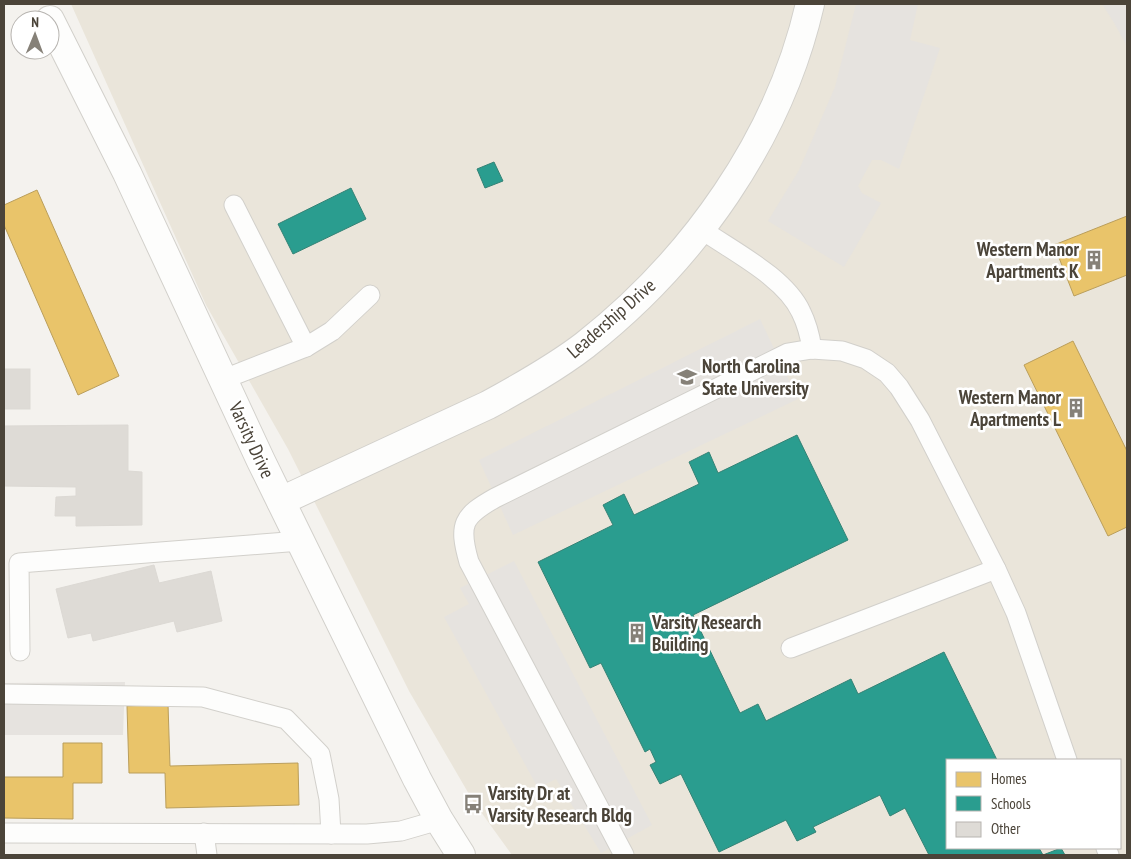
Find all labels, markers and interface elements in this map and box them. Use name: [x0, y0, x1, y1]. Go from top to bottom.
north arrow: [10, 10, 60, 60]
text: N: [31, 13, 39, 31]
place label: Western Manor Apartments K: [976, 237, 1079, 283]
building icon: Western Manor Apartments K: [1083, 249, 1105, 271]
street label: Leadership Drive: [562, 273, 660, 363]
place label: North Carolina State University: [702, 354, 809, 400]
school or university icon: North Carolina State University: [676, 366, 698, 388]
place label: Western Manor Apartments L: [958, 385, 1061, 431]
street label: Varsity Drive: [223, 397, 280, 482]
building icon: Western Manor Apartments L: [1065, 397, 1087, 419]
place label: Varsity Research Building: [651, 610, 761, 656]
building icon: Varsity Research Building: [626, 622, 648, 644]
legend: [946, 759, 1121, 849]
text: Homes: [991, 769, 1027, 788]
place label: Varsity Dr at Varsity Research Bldg: [487, 781, 632, 827]
bus stop icon: Varsity Dr at Varsity Research Bldg: [462, 793, 484, 815]
text: Schools: [991, 794, 1031, 813]
text: Other: [991, 819, 1021, 838]

